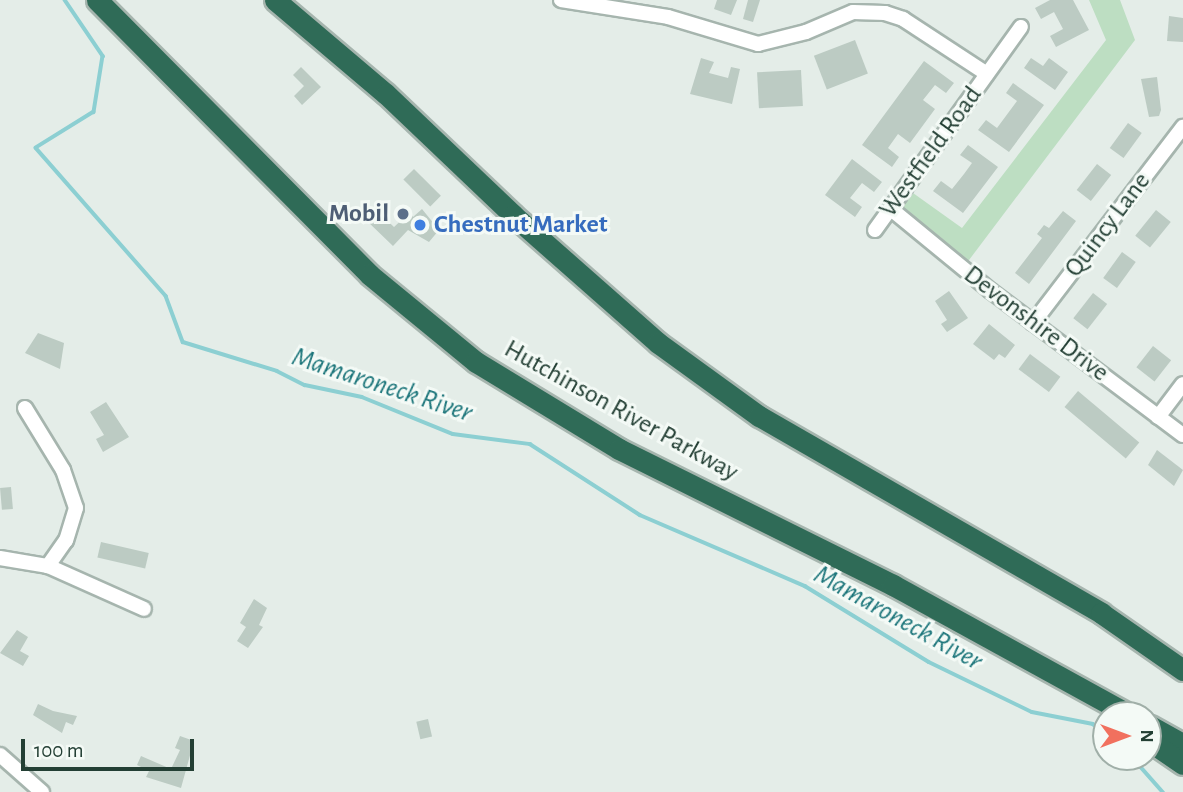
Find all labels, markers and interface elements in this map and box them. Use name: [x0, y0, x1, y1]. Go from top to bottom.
street label: Westfield Road: [873, 80, 989, 224]
street label: Quincy Lane: [1059, 167, 1157, 283]
place label: Mobil: [329, 198, 389, 230]
marker: Mobil: [395, 206, 411, 222]
place label: Chestnut Market: [434, 209, 608, 241]
marker: Chestnut Market: [412, 217, 428, 233]
street label: Devonshire Drive: [957, 259, 1115, 389]
street label: Hutchinson River Parkway: [499, 334, 743, 488]
water label: Mamaroneck River: [288, 340, 476, 430]
water label: Mamaroneck River: [808, 558, 988, 678]
north arrow: [1092, 701, 1162, 771]
scale bar: [24, 726, 198, 770]
text: N: [1137, 729, 1156, 743]
text: 100 m: [34, 740, 84, 761]

